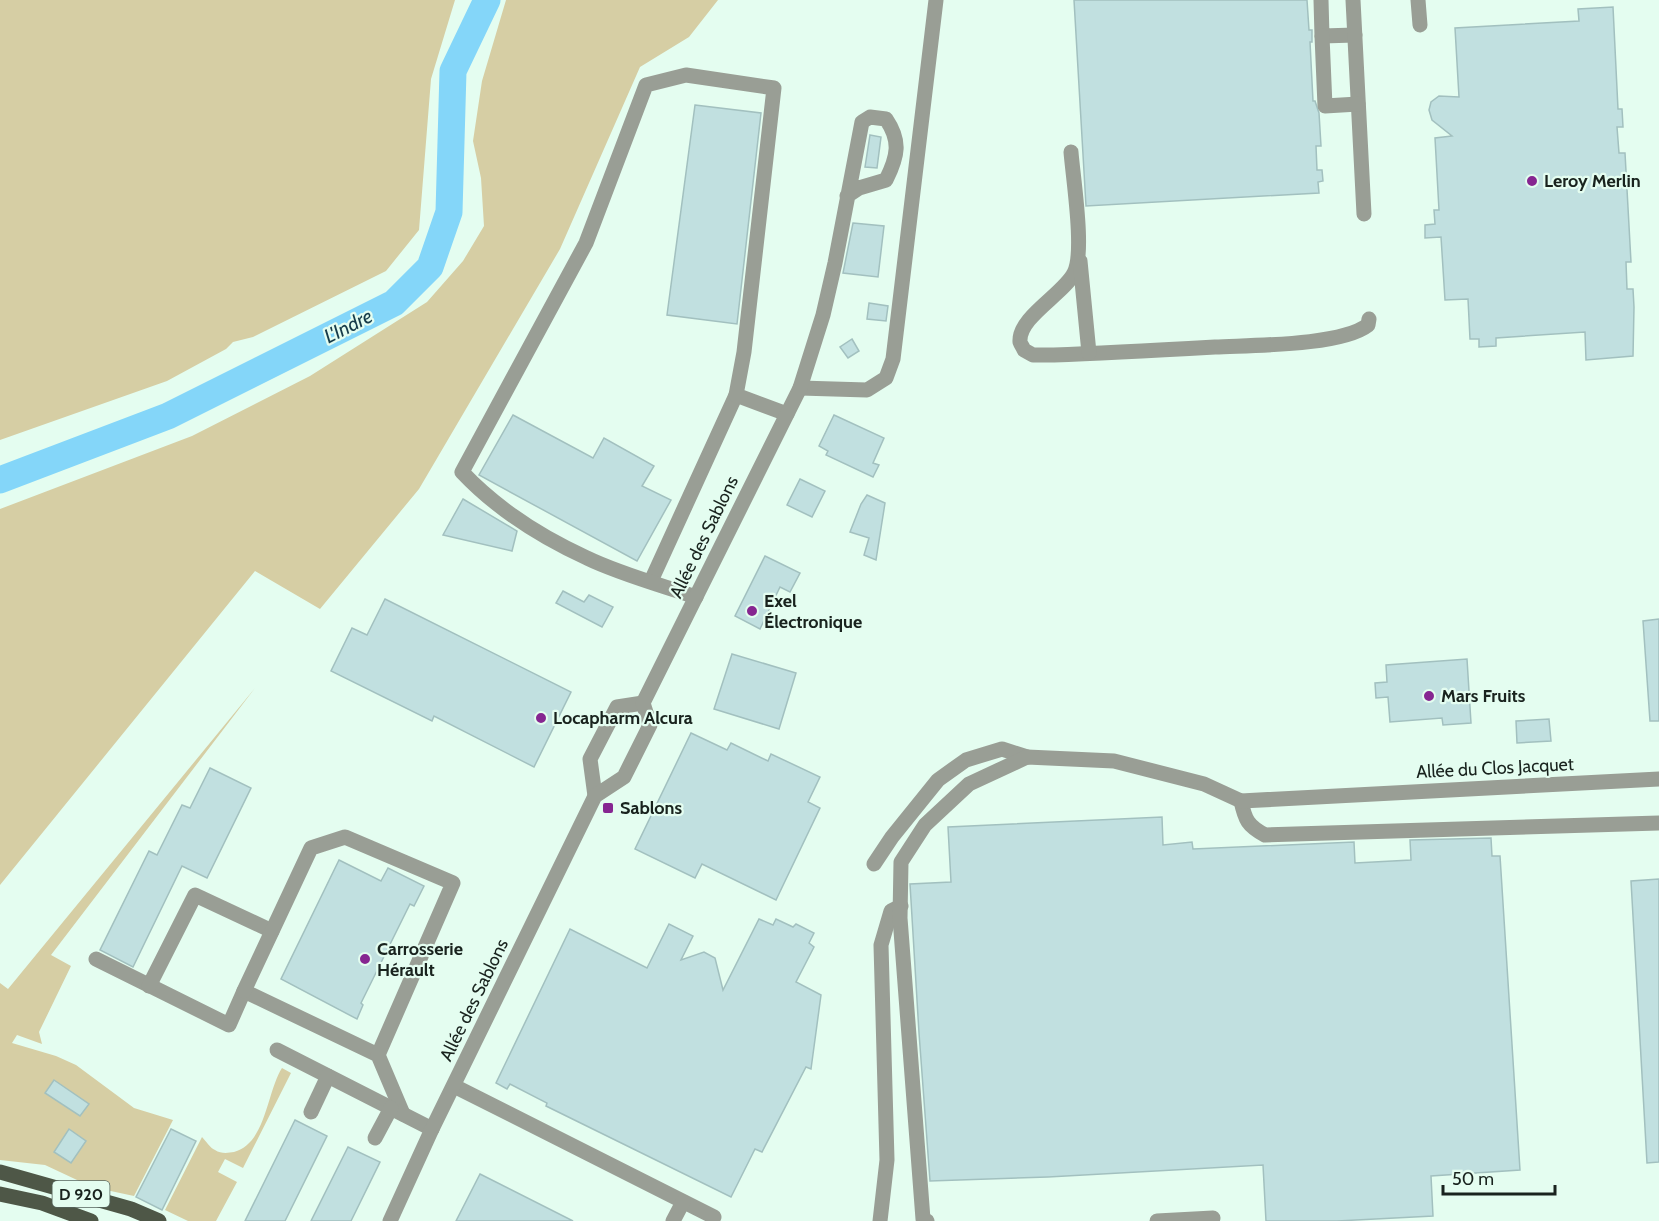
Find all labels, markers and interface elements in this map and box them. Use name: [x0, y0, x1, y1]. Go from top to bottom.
place label: Leroy Merlin: [1544, 170, 1641, 192]
marker: Leroy Merlin: [1525, 174, 1539, 188]
water label: L'Indre: [320, 304, 376, 348]
street label: Allée des Sablons: [665, 472, 743, 602]
place label: Exel Électronique: [764, 590, 862, 633]
marker: Exel Électronique: [745, 604, 759, 618]
place label: Mars Fruits: [1441, 685, 1526, 707]
marker: Mars Fruits: [1422, 689, 1436, 703]
place label: Locapharm Alcura: [553, 707, 693, 729]
marker: Locapharm Alcura: [534, 711, 548, 725]
street label: Allée du Clos Jacquet: [1416, 753, 1574, 783]
place label: Sablons: [620, 797, 683, 819]
marker: Sablons: [601, 801, 615, 815]
street label: Allée des Sablons: [435, 935, 513, 1065]
place label: Carrosserie Hérault: [377, 938, 463, 981]
marker: Carrosserie Hérault: [358, 952, 372, 966]
scale bar: [1443, 1158, 1556, 1196]
text: 50 m: [1452, 1168, 1494, 1190]
road number: D 920: [52, 1181, 110, 1207]

